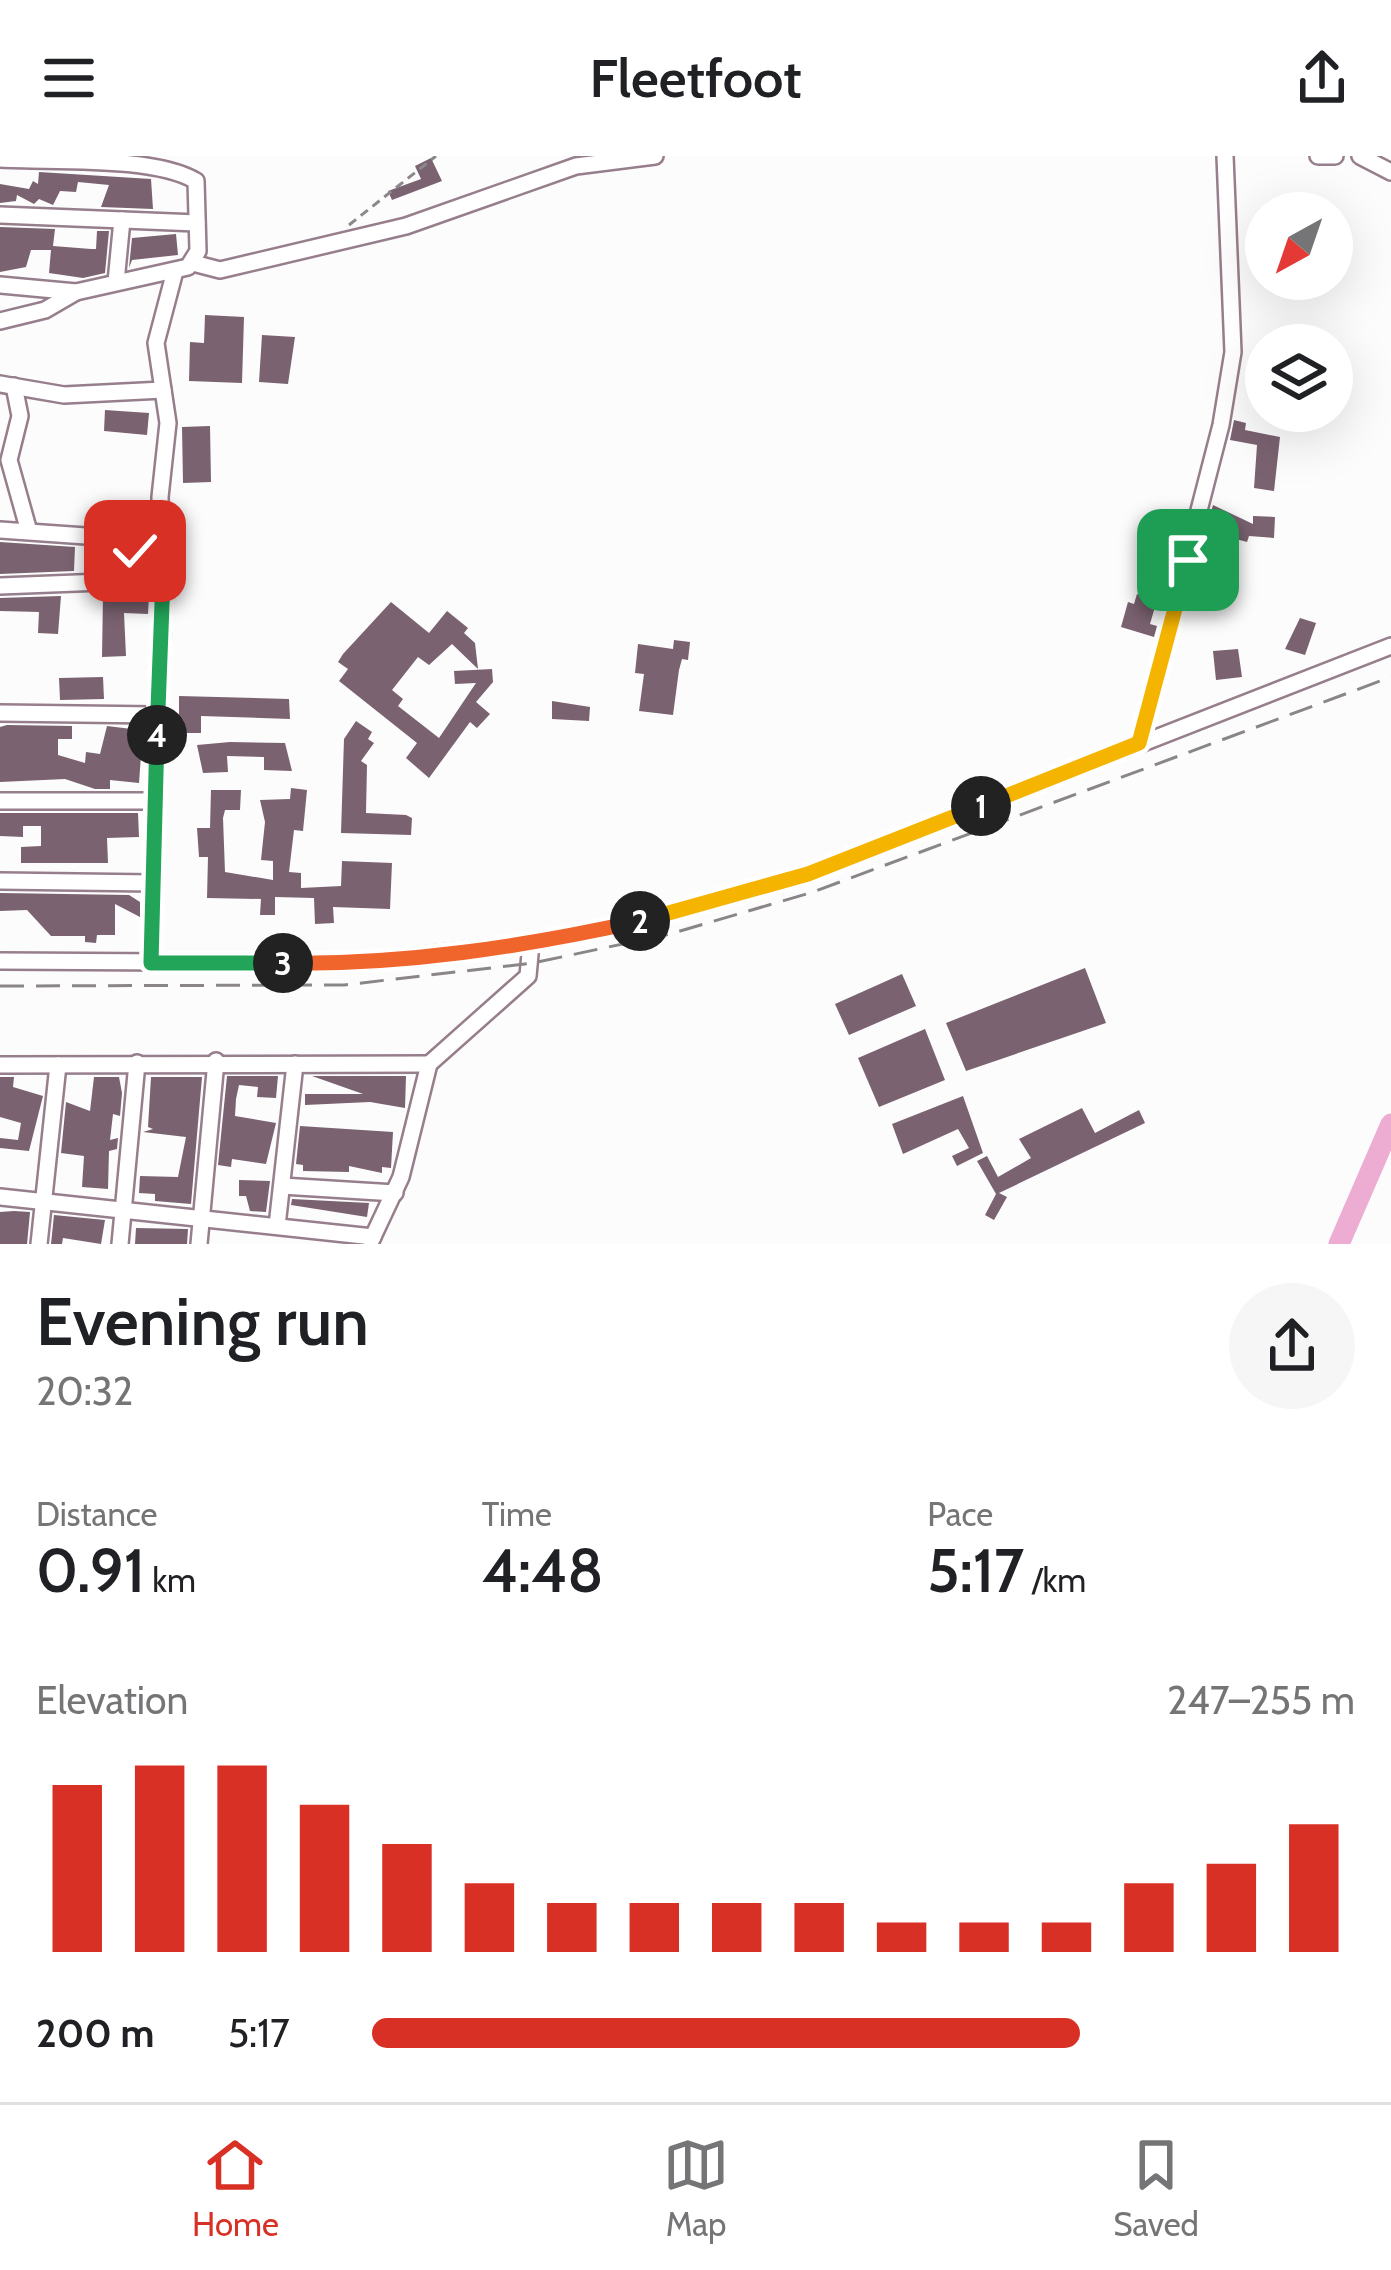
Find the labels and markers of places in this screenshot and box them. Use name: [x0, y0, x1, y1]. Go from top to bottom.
pin: [84, 500, 186, 602]
pin: [1137, 509, 1239, 611]
pin: 4: [127, 705, 187, 765]
pin: 1: [951, 776, 1011, 836]
pin: 2: [610, 891, 670, 951]
pin: 3: [253, 933, 313, 993]

